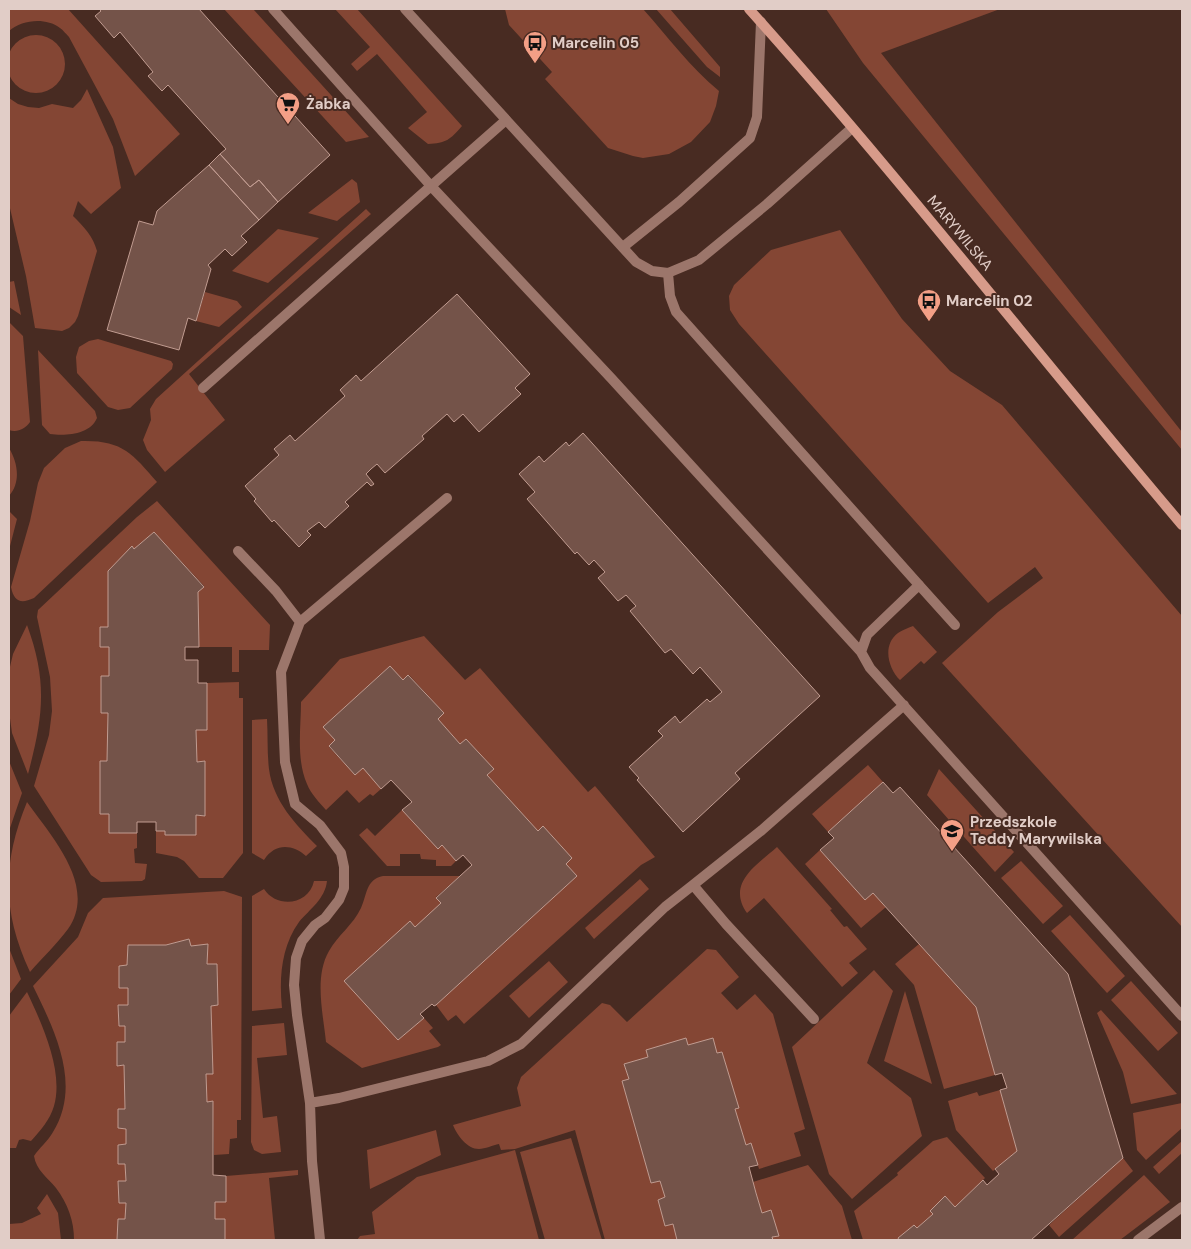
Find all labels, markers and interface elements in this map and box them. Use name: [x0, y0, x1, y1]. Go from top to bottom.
bus stop icon: Marcelin 05: [522, 30, 548, 64]
place label: Marcelin 05: [552, 33, 639, 53]
supermarket icon: Żabka: [275, 91, 301, 125]
place label: Żabka: [306, 94, 350, 114]
street label: MARYWILSKA: [923, 191, 997, 275]
bus stop icon: Marcelin 02: [916, 288, 942, 322]
place label: Marcelin 02: [946, 291, 1033, 311]
place label: Przedszkole Teddy Marywilska: [970, 812, 1102, 849]
school or university icon: Przedszkole Teddy Marywilska: [939, 818, 965, 852]

